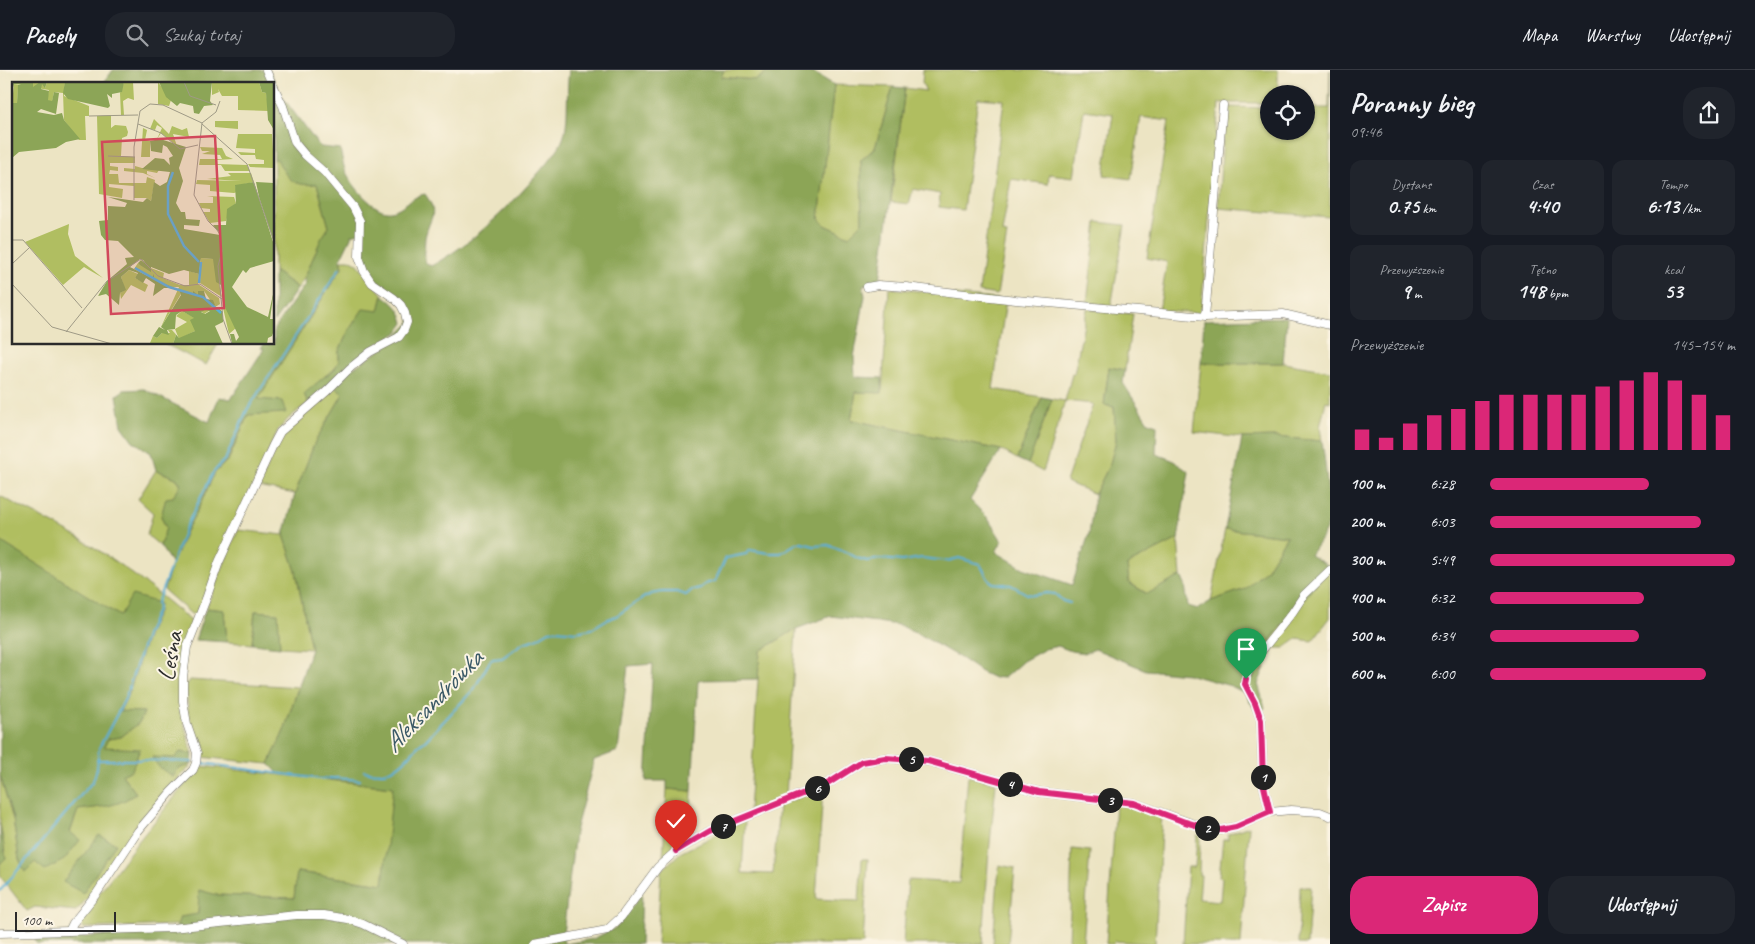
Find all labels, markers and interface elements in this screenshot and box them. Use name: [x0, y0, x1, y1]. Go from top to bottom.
search box: [105, 12, 455, 57]
text: Pacely: [25, 20, 75, 50]
icon: search: [123, 21, 151, 49]
text: Szukaj tutaj: [163, 23, 241, 47]
text: Mapa: [1522, 24, 1557, 46]
text: Warstwy: [1585, 24, 1640, 46]
text: Udostępnij: [1668, 24, 1730, 46]
inset map: [12, 82, 275, 345]
map controls: [1260, 85, 1315, 140]
button: locate: [1260, 85, 1315, 140]
text: Poranny bieg: [1350, 85, 1473, 120]
button: share: [1683, 87, 1735, 139]
text: 09:46: [1350, 122, 1382, 142]
text: Dystans: [1392, 176, 1431, 193]
text: Czas: [1531, 176, 1554, 193]
text: Tempo: [1660, 176, 1687, 193]
text: 0.75: [1387, 193, 1419, 219]
text: 4:40: [1526, 193, 1559, 219]
text: 6:13: [1646, 193, 1679, 219]
text: km: [1419, 200, 1436, 217]
text: /km: [1679, 200, 1701, 217]
text: Przewyższenie: [1379, 261, 1444, 278]
text: Tętno: [1529, 261, 1556, 278]
text: kcal: [1664, 261, 1683, 278]
text: 9: [1401, 278, 1410, 304]
text: 148: [1517, 278, 1545, 304]
text: 53: [1664, 278, 1683, 304]
text: m: [1410, 285, 1422, 302]
text: bpm: [1545, 285, 1568, 302]
text: Przewyższenie: [1350, 335, 1423, 355]
text: 145–154 m: [1672, 335, 1735, 355]
text: 100 m: [1350, 474, 1385, 494]
text: 6:28: [1430, 474, 1455, 494]
text: 200 m: [1350, 512, 1385, 532]
text: 6:03: [1430, 512, 1455, 532]
text: 300 m: [1350, 550, 1385, 570]
text: 5:49: [1430, 550, 1455, 570]
text: 400 m: [1350, 588, 1385, 608]
text: 6:32: [1430, 588, 1455, 608]
text: 500 m: [1350, 626, 1384, 646]
text: 6:34: [1430, 626, 1455, 646]
street label: Leśna: [150, 627, 190, 683]
pin: [1225, 628, 1267, 679]
icon: arrive: [1232, 635, 1260, 663]
water label: Aleksandrówka: [376, 641, 492, 759]
text: 600 m: [1350, 664, 1385, 684]
text: 6:00: [1430, 664, 1455, 684]
pin: 5: [898, 746, 924, 772]
text: 5: [908, 751, 915, 768]
pin: 1: [1250, 764, 1276, 790]
text: 1: [1260, 769, 1267, 786]
pin: 4: [998, 772, 1022, 796]
pin: 6: [804, 776, 830, 800]
text: 4: [1007, 776, 1014, 793]
text: 6: [814, 780, 821, 797]
pin: 3: [1098, 788, 1122, 812]
text: 3: [1107, 792, 1114, 809]
pin: [655, 800, 697, 851]
icon: check: [662, 807, 690, 835]
pin: 7: [710, 814, 736, 838]
pin: 2: [1194, 816, 1220, 840]
text: 7: [720, 818, 727, 835]
text: 2: [1204, 820, 1211, 837]
button: Zapisz: [1350, 876, 1538, 934]
button: Udostępnij: [1548, 876, 1735, 934]
scale bar: [15, 909, 116, 932]
text: 100 m: [22, 912, 52, 929]

